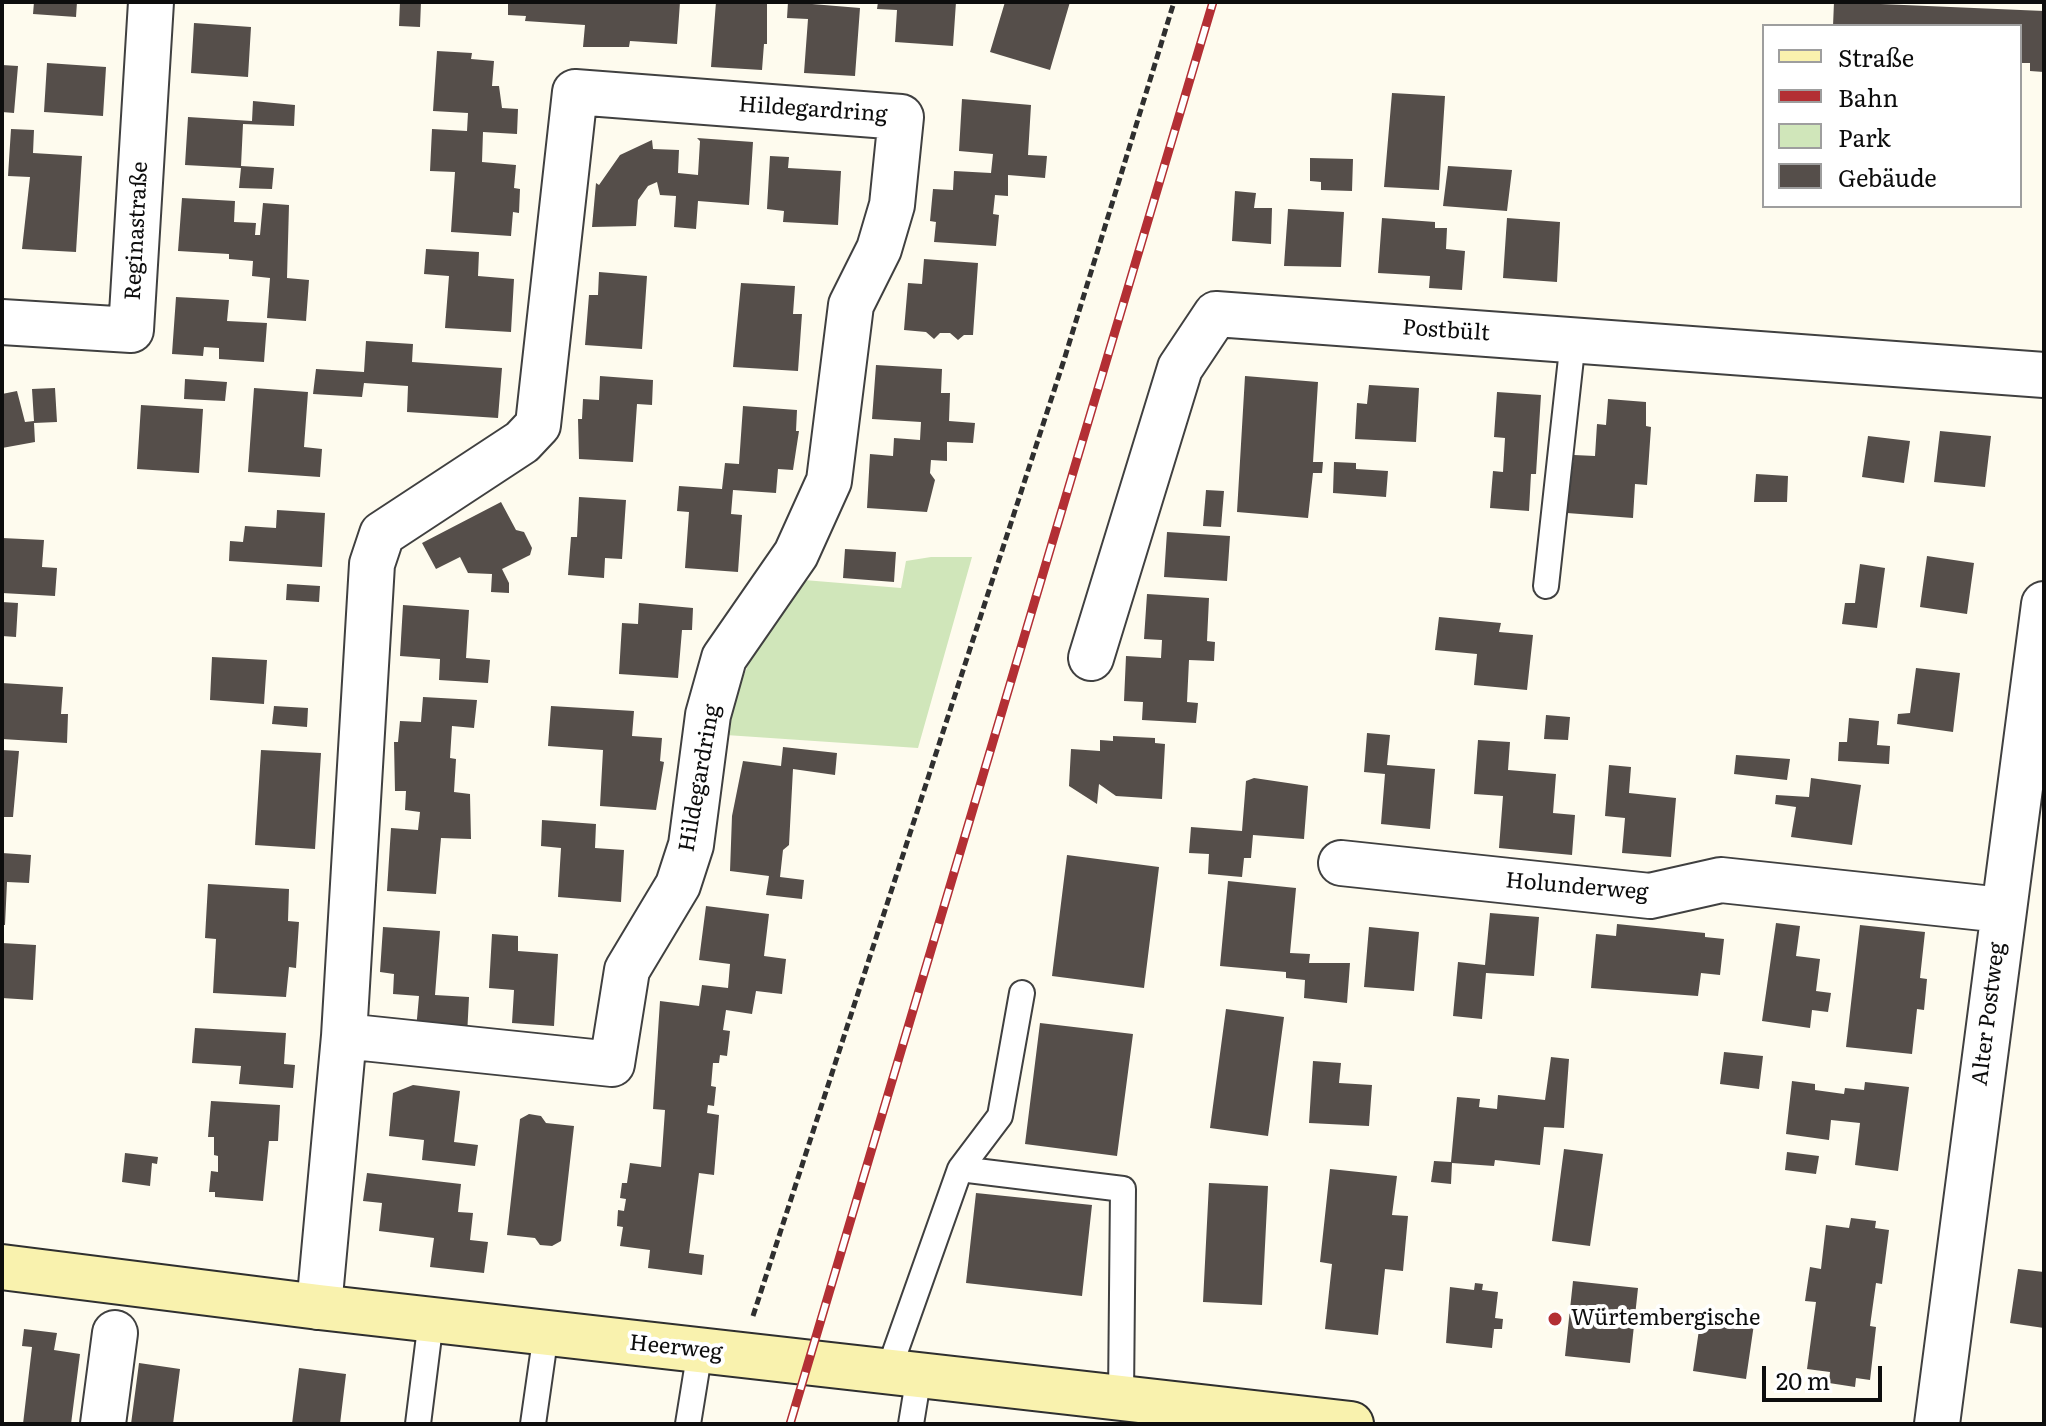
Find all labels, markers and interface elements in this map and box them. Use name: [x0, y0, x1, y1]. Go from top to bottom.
legend: [1762, 24, 2022, 208]
text: Straße: [1838, 39, 1914, 74]
text: Bahn: [1838, 79, 1898, 114]
street label: Hildegardring: [738, 92, 888, 128]
text: Park: [1838, 119, 1891, 154]
text: Gebäude: [1838, 159, 1937, 194]
street label: Reginastraße: [120, 161, 154, 301]
street label: Postbült: [1401, 315, 1491, 347]
street label: Hildegardring: [674, 702, 726, 854]
street label: Holunderweg: [1504, 868, 1650, 906]
street label: Alter Postweg: [1967, 941, 2011, 1087]
place label: Würtembergische: [1571, 1306, 1760, 1332]
marker: Würtembergische: [1546, 1310, 1564, 1328]
street label: Heerweg: [628, 1330, 724, 1366]
scale bar: [1766, 1350, 1886, 1400]
text: 20 m: [1776, 1362, 1830, 1397]

